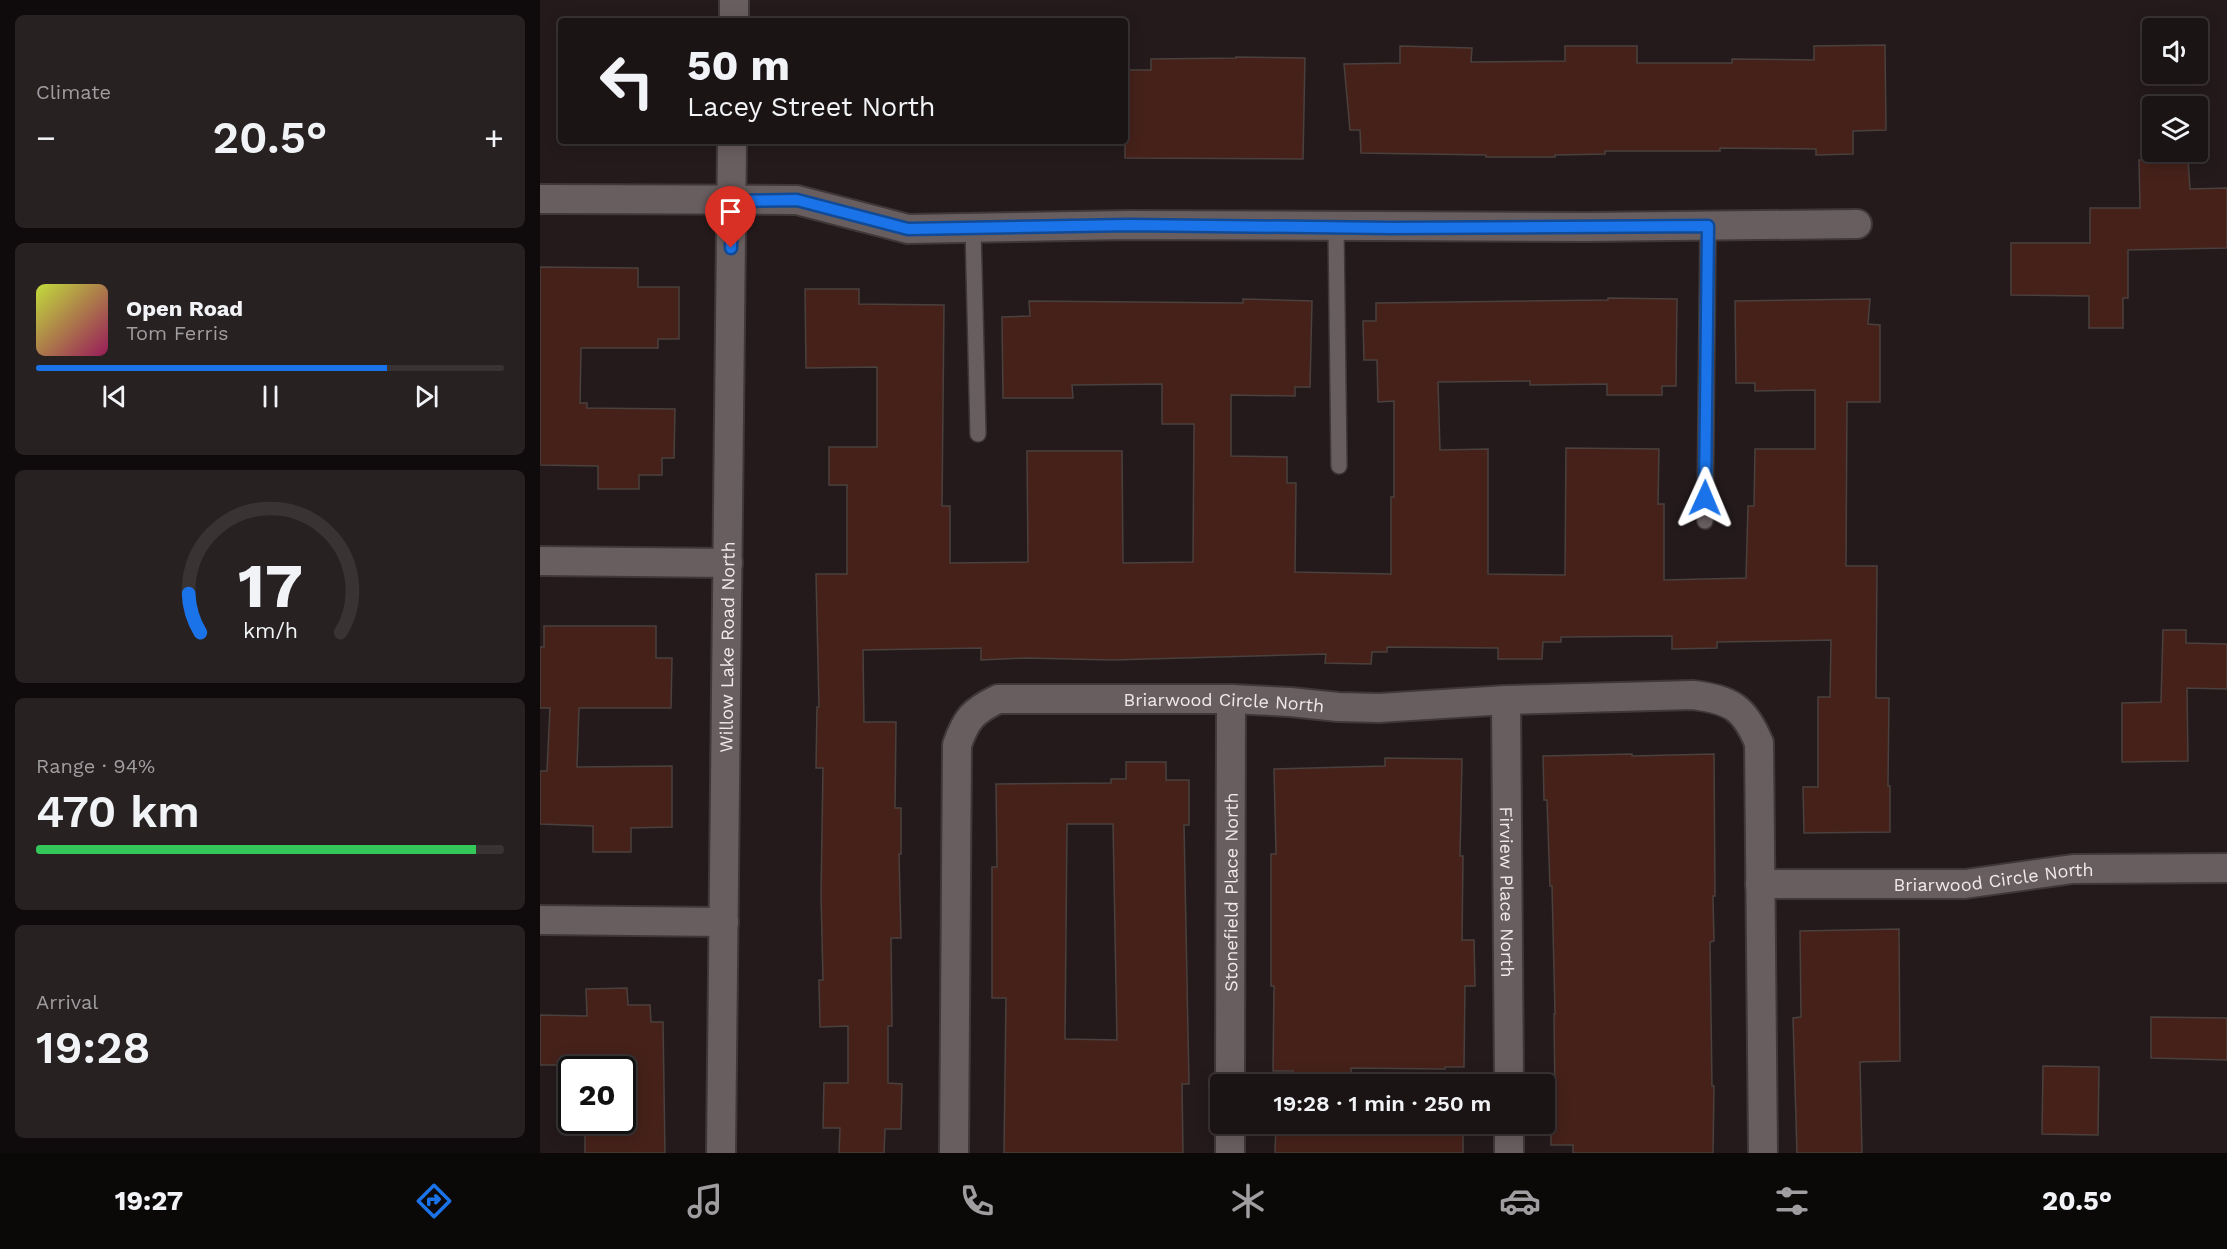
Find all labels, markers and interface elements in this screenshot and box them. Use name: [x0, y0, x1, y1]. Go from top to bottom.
map controls: [2142, 18, 2208, 162]
button: sound: [2142, 18, 2208, 84]
text: 50 m: [687, 41, 790, 90]
icon: left: [588, 42, 666, 120]
text: Climate: [36, 80, 111, 104]
text: Lacey Street North: [687, 91, 935, 123]
button: layers: [2142, 96, 2208, 162]
text: 20.5°: [212, 111, 328, 164]
text: −: [36, 118, 56, 157]
text: +: [484, 118, 504, 157]
pin: [705, 186, 756, 248]
icon: arrive: [714, 195, 747, 228]
text: Open Road: [126, 296, 243, 321]
text: Tom Ferris: [126, 321, 229, 345]
icon: previous: [98, 380, 131, 413]
icon: pause: [254, 380, 287, 413]
icon: next: [410, 380, 443, 413]
position arrow: [1673, 466, 1737, 530]
street label: Willow Lake Road North: [715, 541, 738, 753]
text: 17: [238, 550, 302, 623]
text: km/h: [242, 619, 298, 644]
street label: Briarwood Circle North: [1123, 689, 1325, 716]
text: Range · 94%: [36, 754, 155, 778]
text: 470 km: [36, 785, 200, 838]
street label: Stonefield Place North: [1220, 792, 1241, 992]
street label: Firview Place North: [1496, 806, 1519, 978]
street label: Briarwood Circle North: [1893, 858, 2094, 895]
text: Arrival: [36, 990, 98, 1014]
text: 19:28: [36, 1021, 151, 1074]
speed limit sign: 20: [558, 1056, 636, 1134]
text: 19:28 · 1 min · 250 m: [1274, 1091, 1491, 1116]
icon: directions: [413, 1180, 455, 1222]
icon: music: [684, 1180, 726, 1222]
icon: phone: [956, 1180, 998, 1222]
icon: climate: [1227, 1180, 1269, 1222]
icon: car: [1499, 1180, 1541, 1222]
icon: filters: [1771, 1180, 1813, 1222]
text: 19:27: [115, 1185, 183, 1217]
text: 20.5°: [2042, 1185, 2112, 1217]

